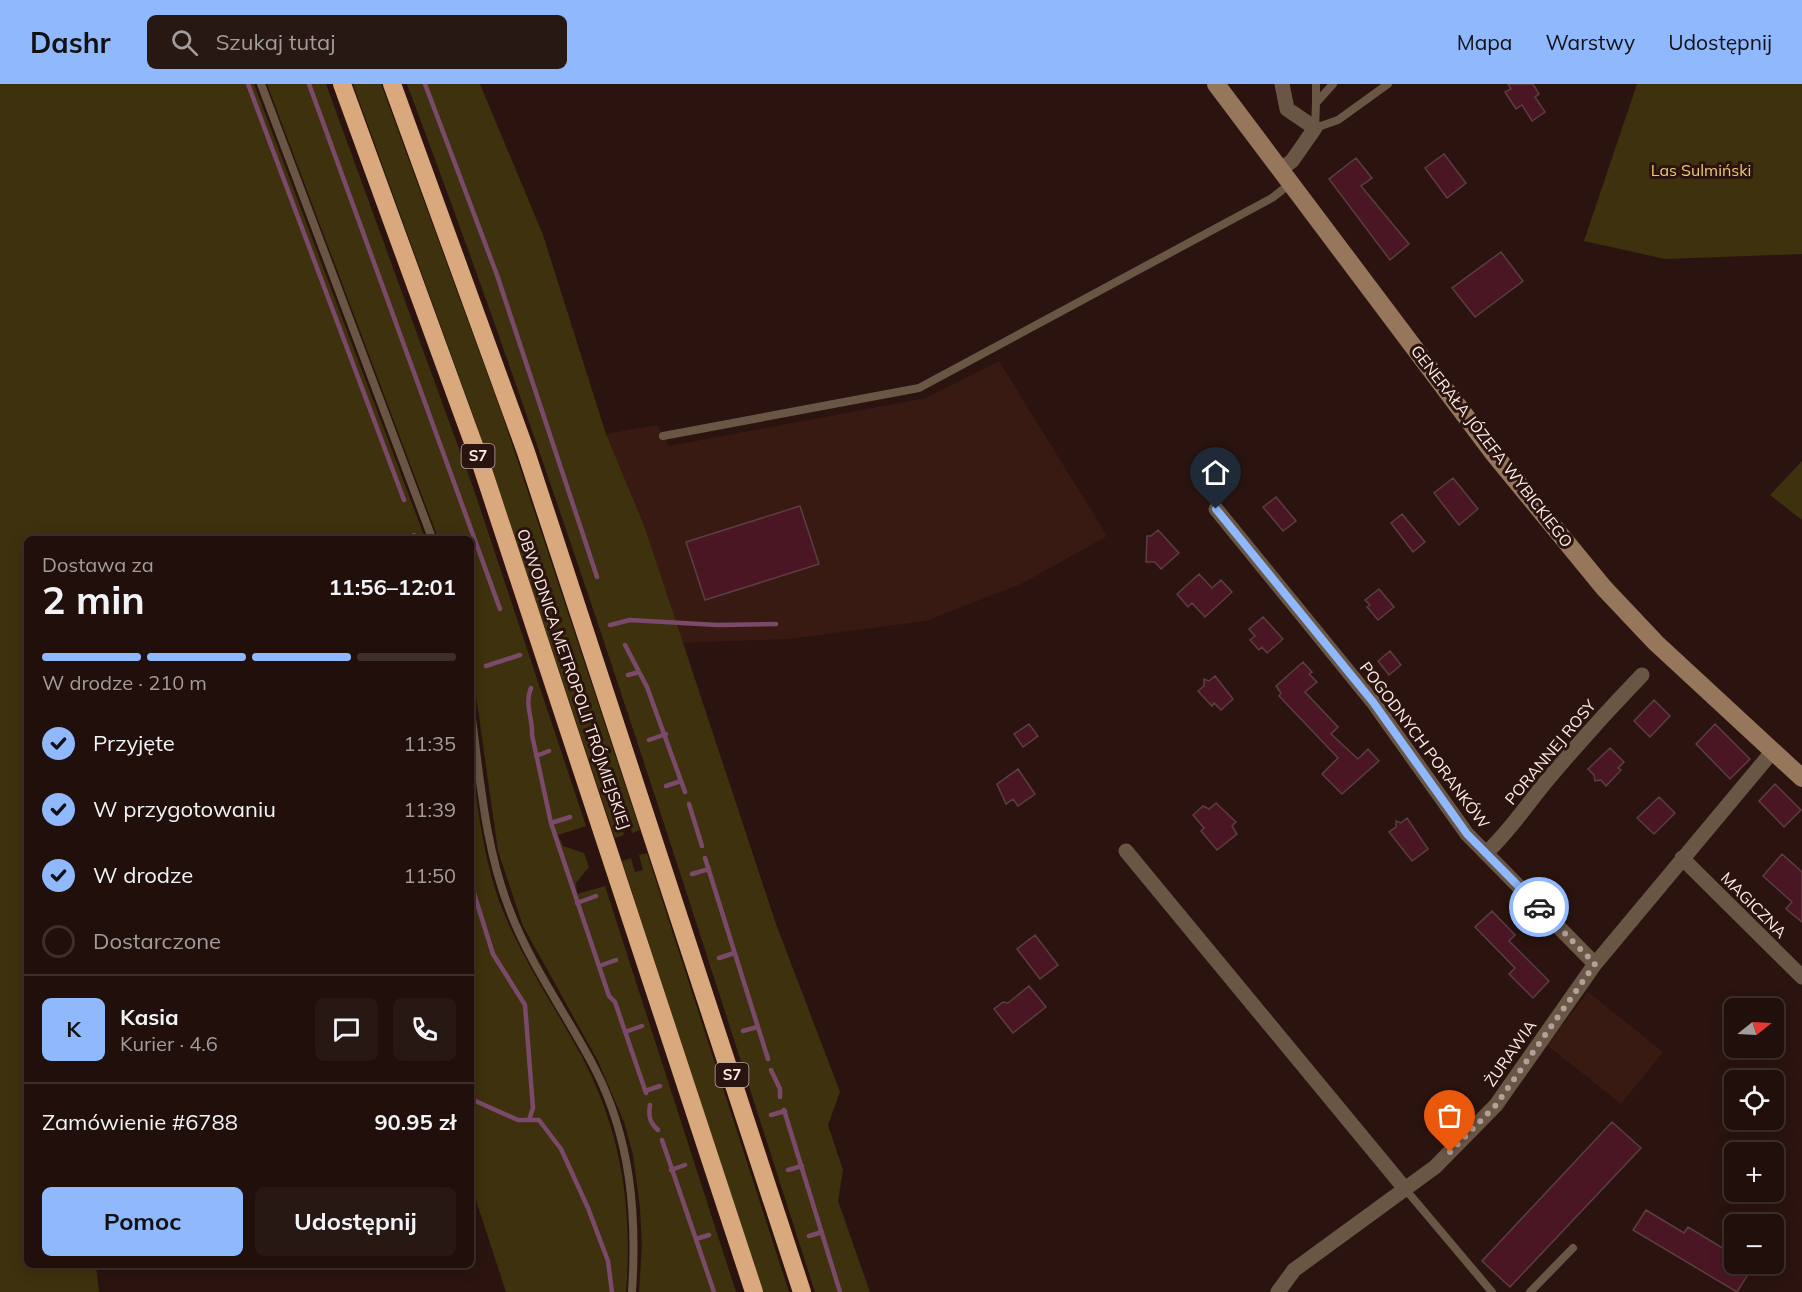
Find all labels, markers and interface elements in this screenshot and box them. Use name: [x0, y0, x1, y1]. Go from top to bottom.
search box: [147, 15, 567, 69]
text: Dashr: [30, 25, 111, 60]
icon: search: [168, 26, 201, 59]
text: Szukaj tutaj: [216, 28, 335, 56]
text: Mapa: [1457, 29, 1512, 55]
text: Warstwy: [1545, 29, 1635, 55]
text: Udostępnij: [1668, 29, 1772, 55]
park label: Las Sulmiński: [1651, 160, 1751, 180]
street label: GENERAŁA JÓZEFA WYBICKIEGO: [1407, 341, 1577, 551]
road number: S7: [462, 444, 494, 468]
pin: [1190, 447, 1241, 509]
icon: home: [1199, 456, 1232, 489]
street label: OBWODNICA METROPOLII TRÓJMIEJSKIEJ: [513, 526, 635, 832]
text: Dostawa za: [42, 552, 154, 577]
text: 11:56–12:01: [328, 573, 456, 601]
text: 2 min: [42, 575, 145, 624]
street label: POGODNYCH PORANKÓW: [1356, 658, 1494, 833]
text: W drodze · 210 m: [42, 670, 207, 695]
street label: PORANNEJ ROSY: [1500, 695, 1600, 809]
icon: check: [42, 727, 75, 760]
text: Przyjęte: [93, 729, 175, 757]
text: 11:35: [403, 731, 456, 756]
icon: check: [42, 793, 75, 826]
text: W przygotowaniu: [93, 795, 276, 823]
text: 11:39: [403, 797, 456, 822]
icon: check: [42, 859, 75, 892]
text: W drodze: [93, 861, 193, 889]
text: 11:50: [403, 863, 456, 888]
street label: MAGICZNA: [1717, 868, 1791, 942]
courier: [1509, 877, 1569, 937]
icon: car: [1523, 891, 1556, 924]
text: Dostarczone: [93, 927, 221, 955]
button: chat: [315, 998, 378, 1061]
button: phone: [393, 998, 456, 1061]
north arrow: [1724, 998, 1784, 1058]
map controls: [1724, 998, 1784, 1274]
text: Kasia: [120, 1003, 179, 1031]
text: K: [66, 1015, 81, 1043]
street label: ŻURAWIA: [1480, 1016, 1540, 1090]
text: Kurier · 4.6: [120, 1031, 218, 1056]
road number: S7: [716, 1063, 748, 1087]
button: locate: [1724, 1070, 1784, 1130]
pin: [1424, 1090, 1475, 1152]
icon: bag: [1433, 1099, 1466, 1132]
text: Zamówienie #6788: [42, 1108, 238, 1136]
text: 90.95 zł: [374, 1108, 456, 1136]
button: +: [1724, 1142, 1784, 1202]
button: Pomoc: [42, 1187, 243, 1256]
button: Udostępnij: [255, 1187, 456, 1256]
button: −: [1724, 1214, 1784, 1274]

